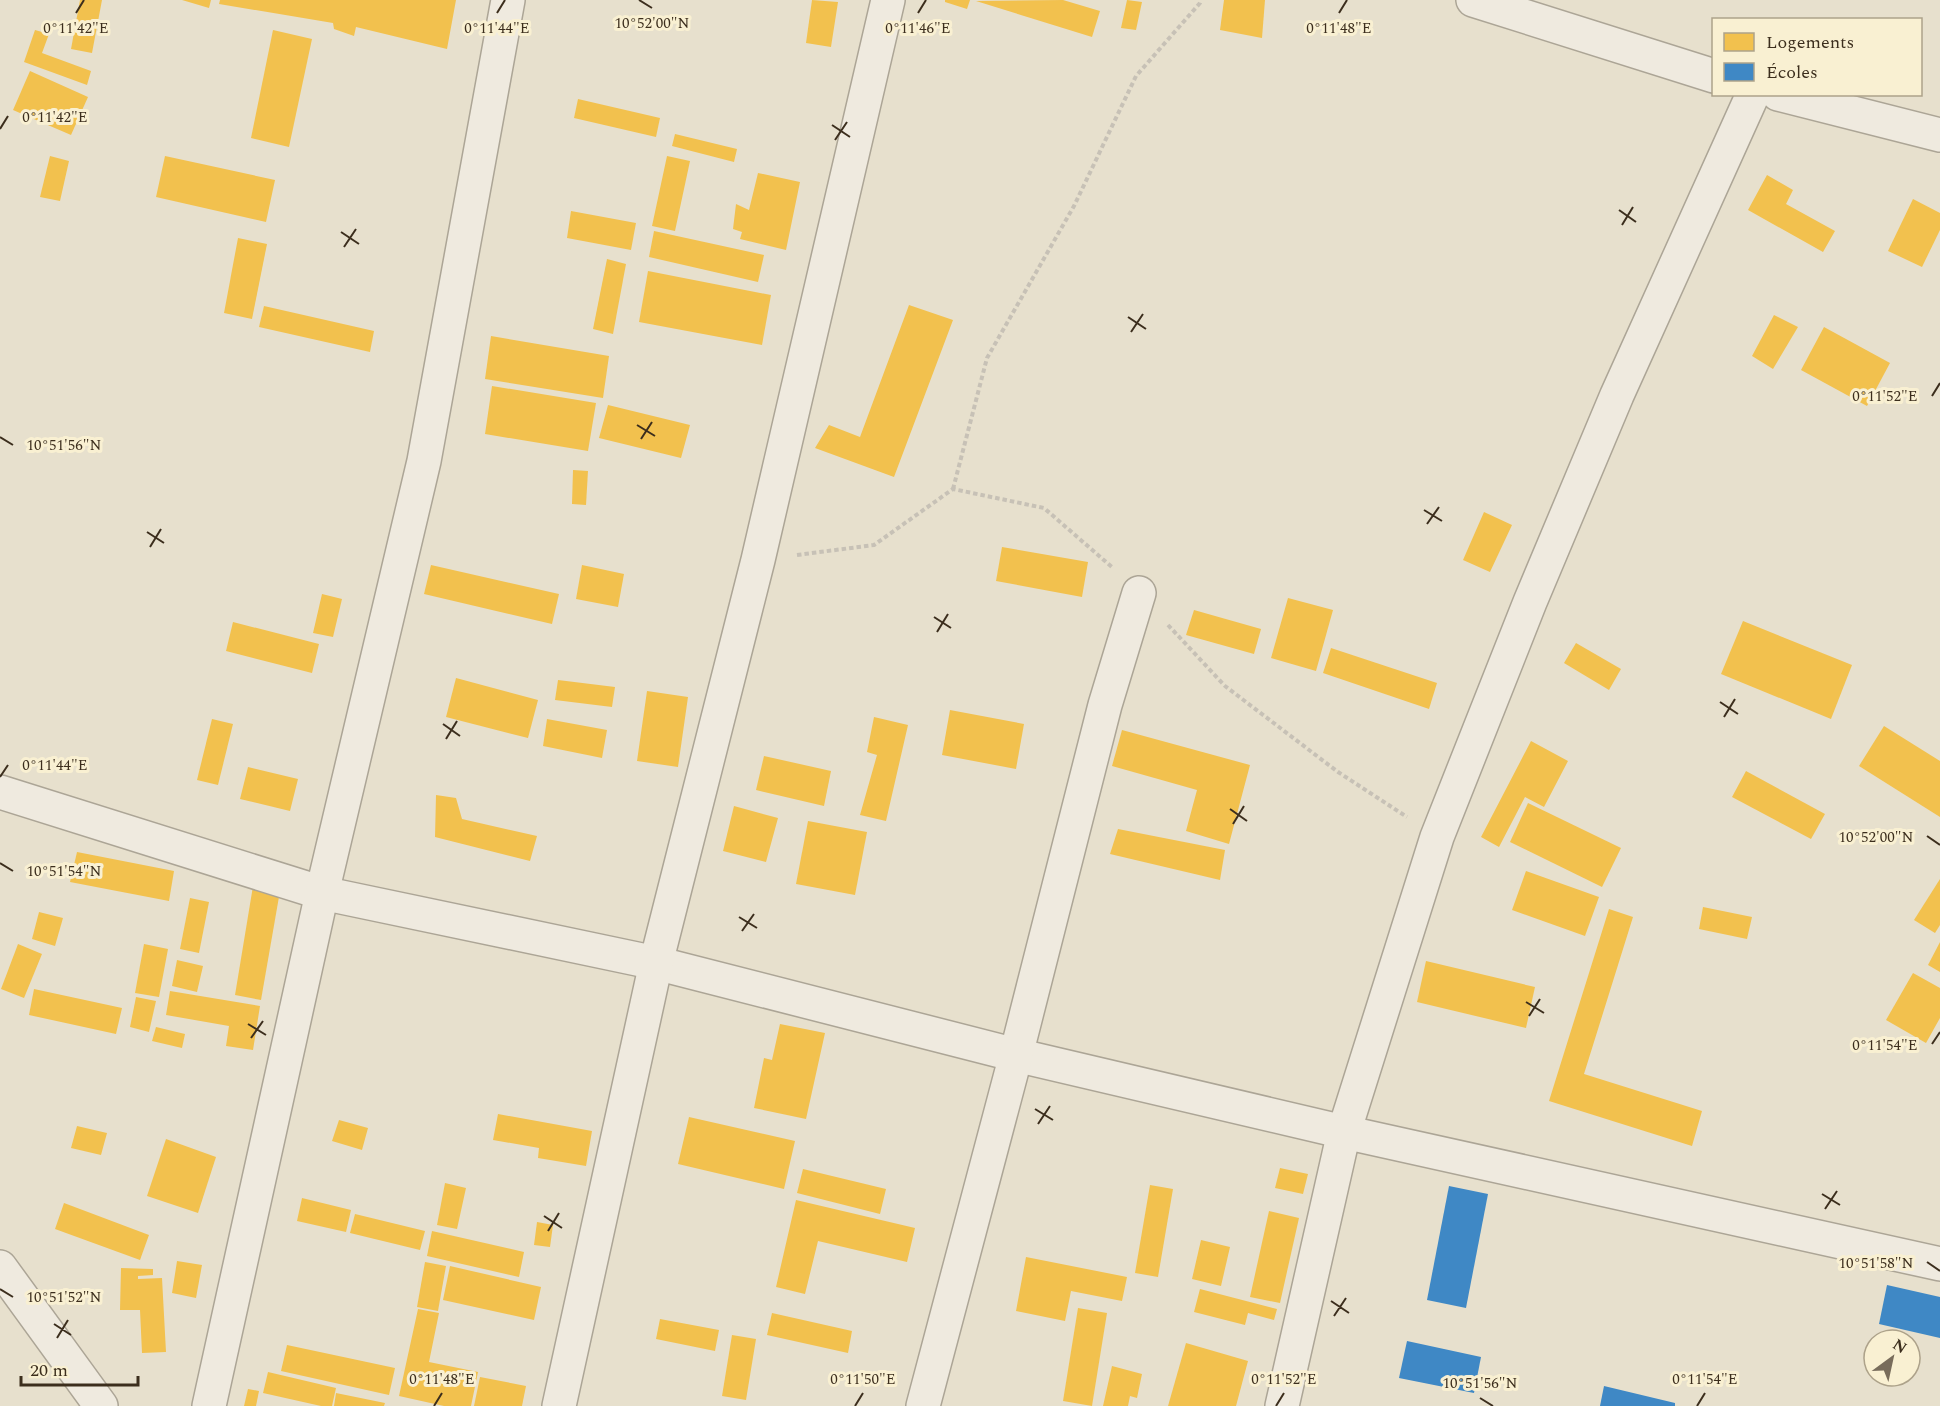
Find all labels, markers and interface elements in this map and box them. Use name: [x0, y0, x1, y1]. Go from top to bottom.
text: 10°52'00"N: [615, 12, 690, 35]
text: 0°11'42"E: [43, 17, 109, 40]
text: 0°11'44"E: [464, 17, 530, 40]
text: 0°11'46"E: [885, 17, 951, 40]
text: 0°11'48"E: [1306, 17, 1372, 40]
legend: [1712, 18, 1922, 96]
text: Logements: [1766, 29, 1854, 56]
text: Écoles: [1766, 59, 1818, 86]
text: 0°11'42"E: [22, 106, 88, 129]
text: 0°11'52"E: [1852, 385, 1918, 408]
text: 10°51'56"N: [27, 434, 102, 457]
text: 0°11'44"E: [22, 754, 88, 777]
text: 10°52'00"N: [1839, 826, 1914, 849]
text: 10°51'54"N: [27, 860, 102, 883]
text: 0°11'54"E: [1852, 1034, 1918, 1057]
text: 10°51'58"N: [1839, 1252, 1914, 1275]
text: 10°51'52"N: [27, 1286, 102, 1309]
north arrow: [1862, 1328, 1922, 1388]
text: N: [1888, 1333, 1912, 1360]
scale bar: [21, 1349, 138, 1387]
text: 20 m: [30, 1357, 68, 1384]
text: 0°11'48"E: [409, 1368, 475, 1391]
text: 0°11'50"E: [830, 1368, 896, 1391]
text: 0°11'52"E: [1251, 1368, 1317, 1391]
text: 0°11'54"E: [1672, 1368, 1738, 1391]
text: 10°51'56"N: [1443, 1372, 1518, 1395]

